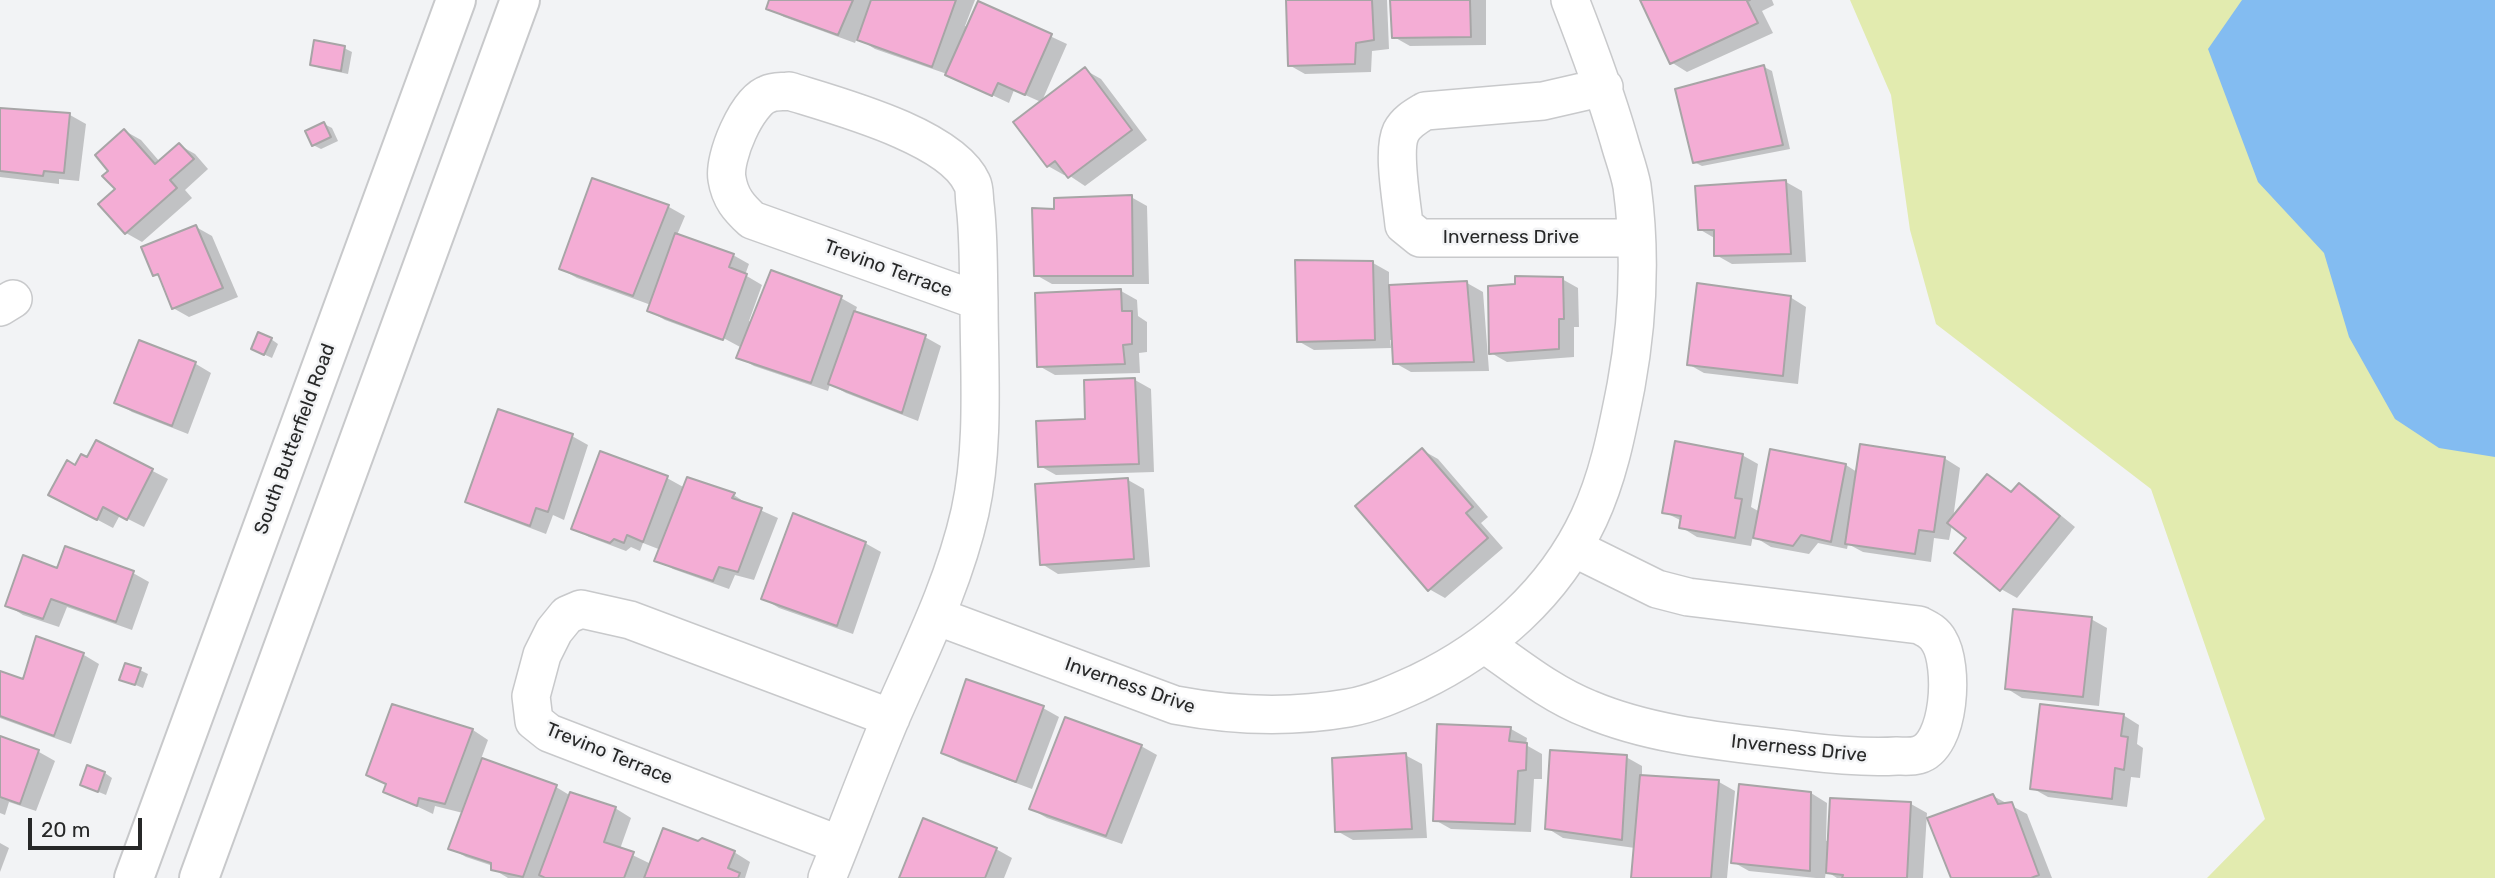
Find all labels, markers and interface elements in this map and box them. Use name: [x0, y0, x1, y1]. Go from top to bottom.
street label: Inverness Drive: [1443, 227, 1579, 249]
street label: Trevino Terrace: [821, 235, 955, 303]
street label: South Butterfield Road: [250, 341, 340, 537]
street label: Inverness Drive: [1062, 653, 1198, 719]
street label: Trevino Terrace: [542, 718, 676, 790]
street label: Inverness Drive: [1730, 731, 1868, 767]
scale bar: [32, 804, 145, 848]
text: 20 m: [41, 817, 90, 842]

